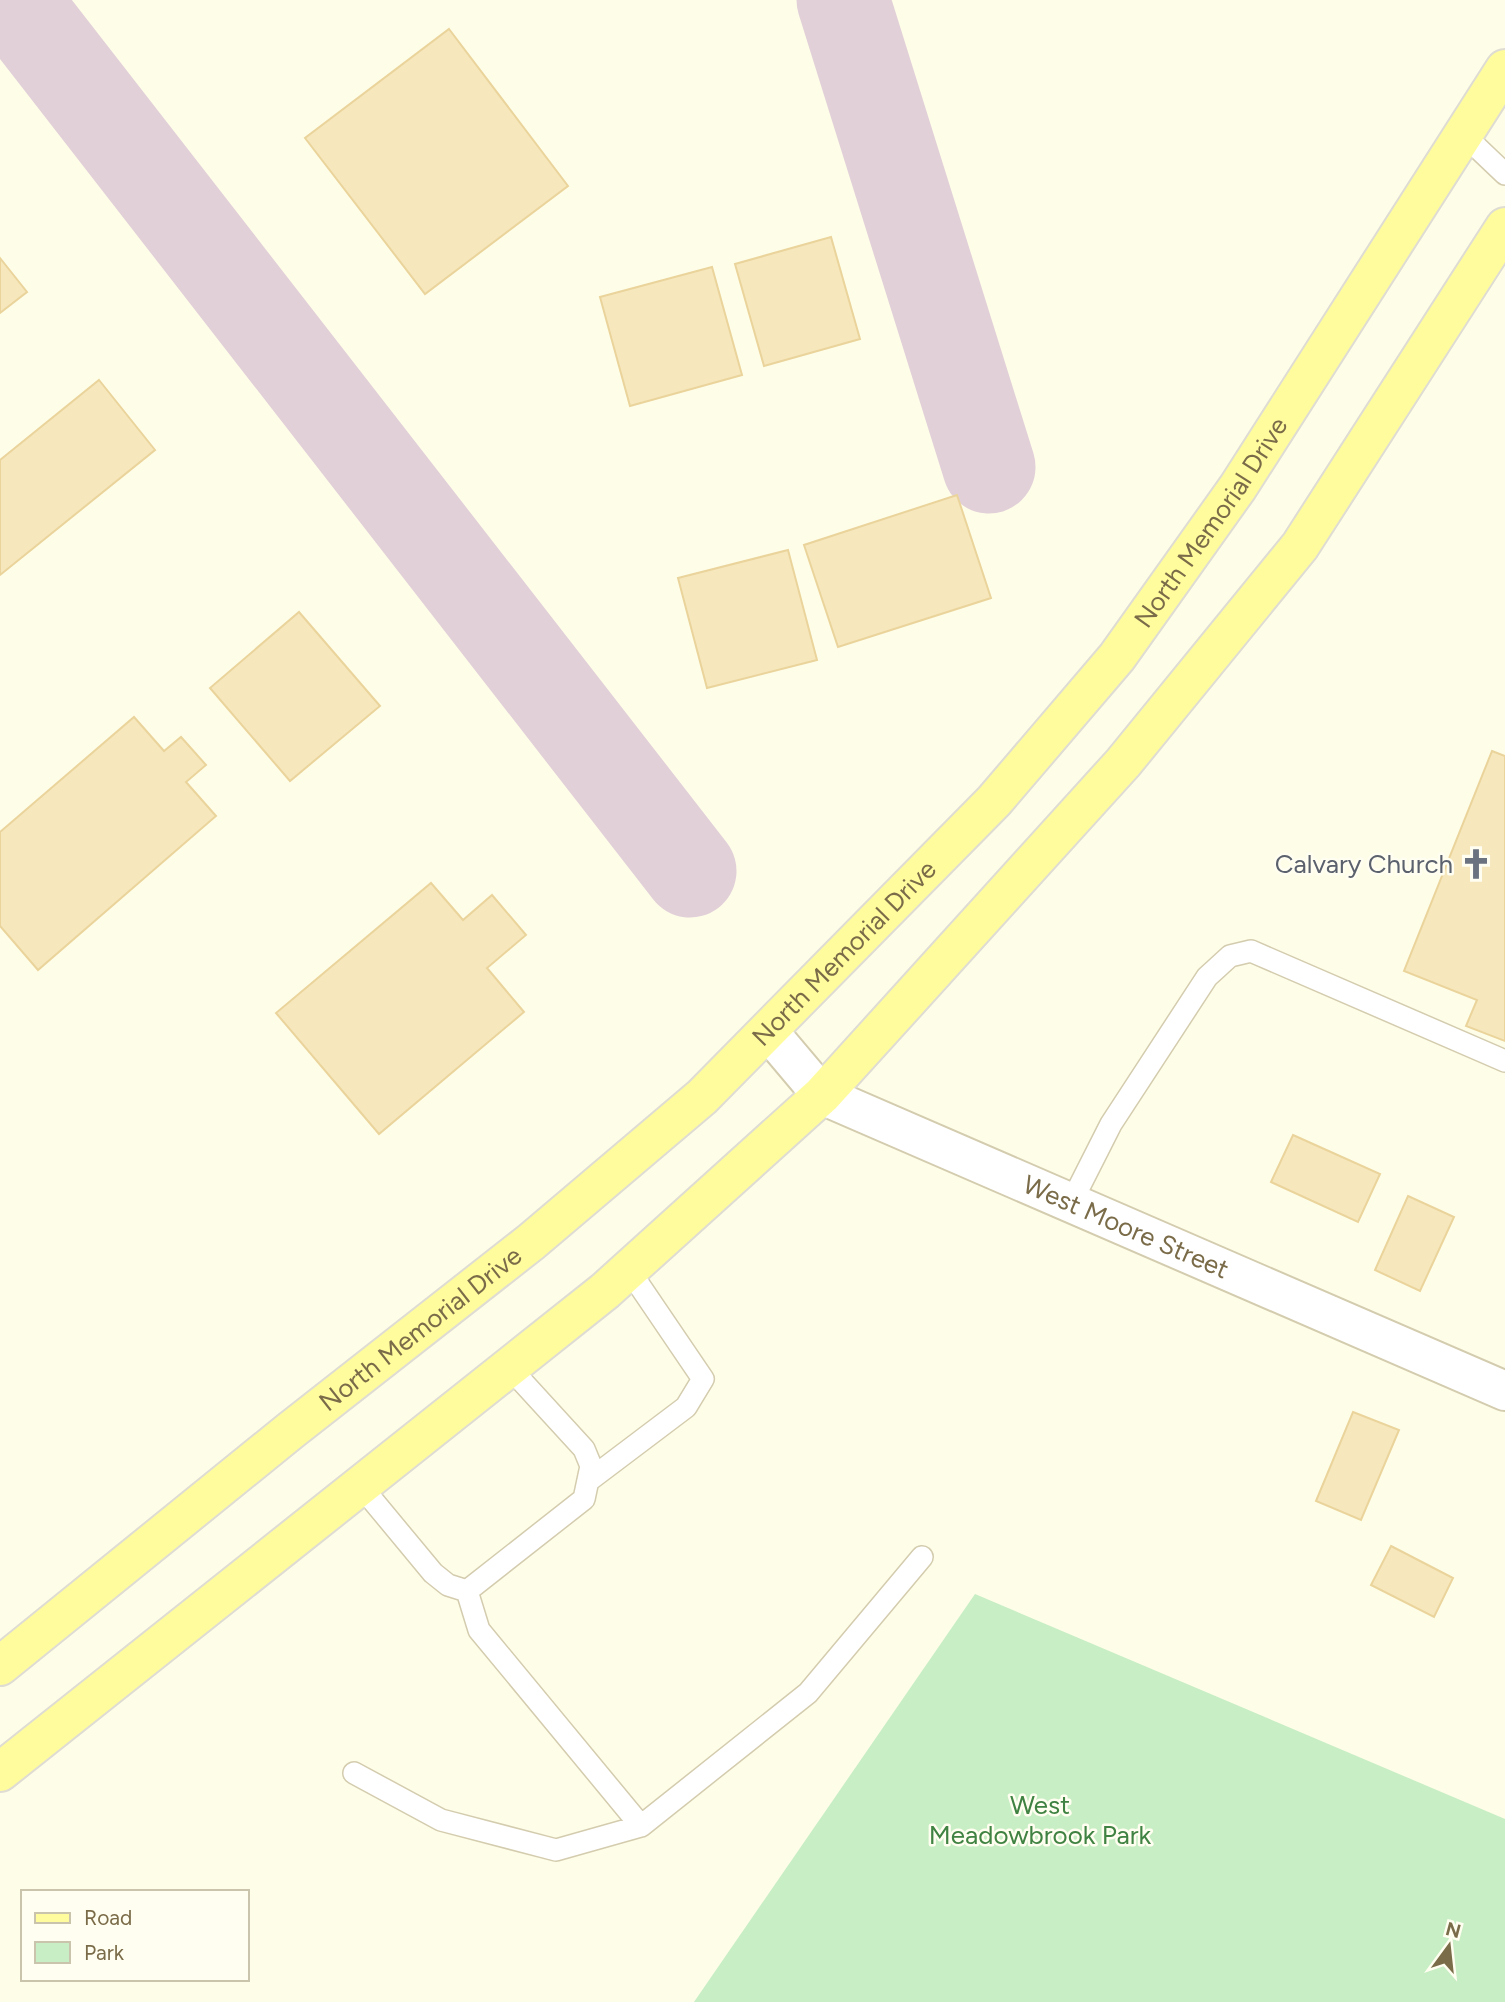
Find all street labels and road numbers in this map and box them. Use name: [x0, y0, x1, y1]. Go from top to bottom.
street label: North Memorial Drive: [1127, 411, 1294, 634]
street label: North Memorial Drive: [745, 853, 943, 1053]
street label: West Moore Street: [1018, 1168, 1234, 1285]
street label: North Memorial Drive: [313, 1239, 528, 1418]

